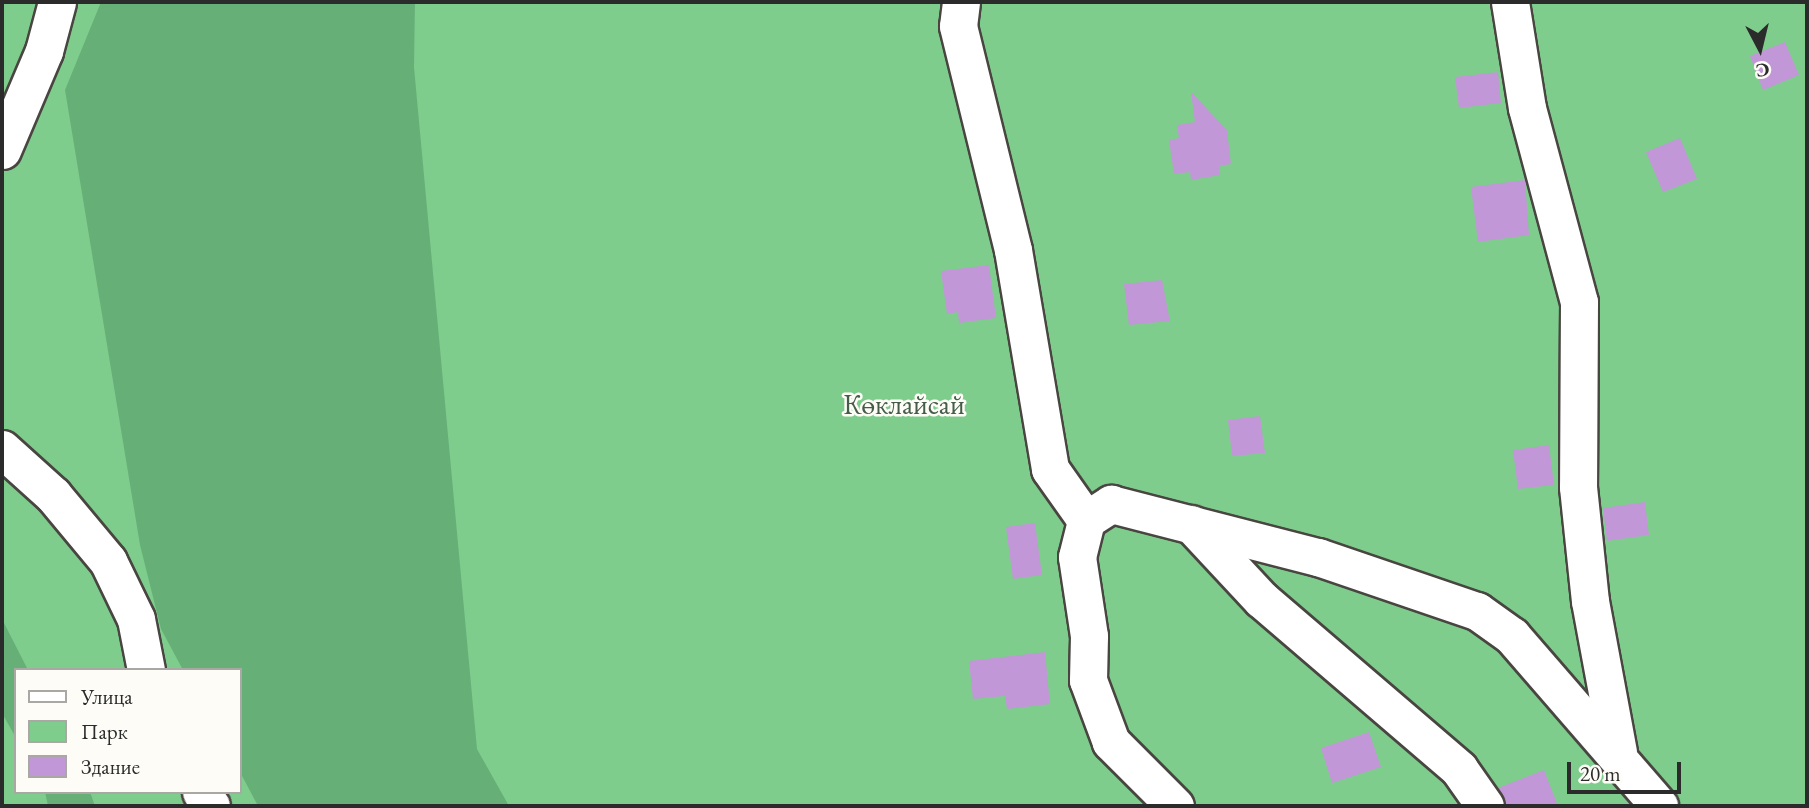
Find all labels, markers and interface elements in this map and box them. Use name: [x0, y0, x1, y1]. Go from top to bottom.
north arrow: [1725, 14, 1795, 84]
text: С: [1754, 57, 1771, 84]
park label: Көклайсай: [843, 387, 965, 421]
legend: [14, 668, 242, 794]
text: Улица: [81, 683, 133, 710]
text: Парк: [81, 718, 128, 745]
scale bar: [1571, 748, 1685, 792]
text: Здание: [81, 753, 140, 780]
text: 20 m: [1580, 760, 1621, 787]

